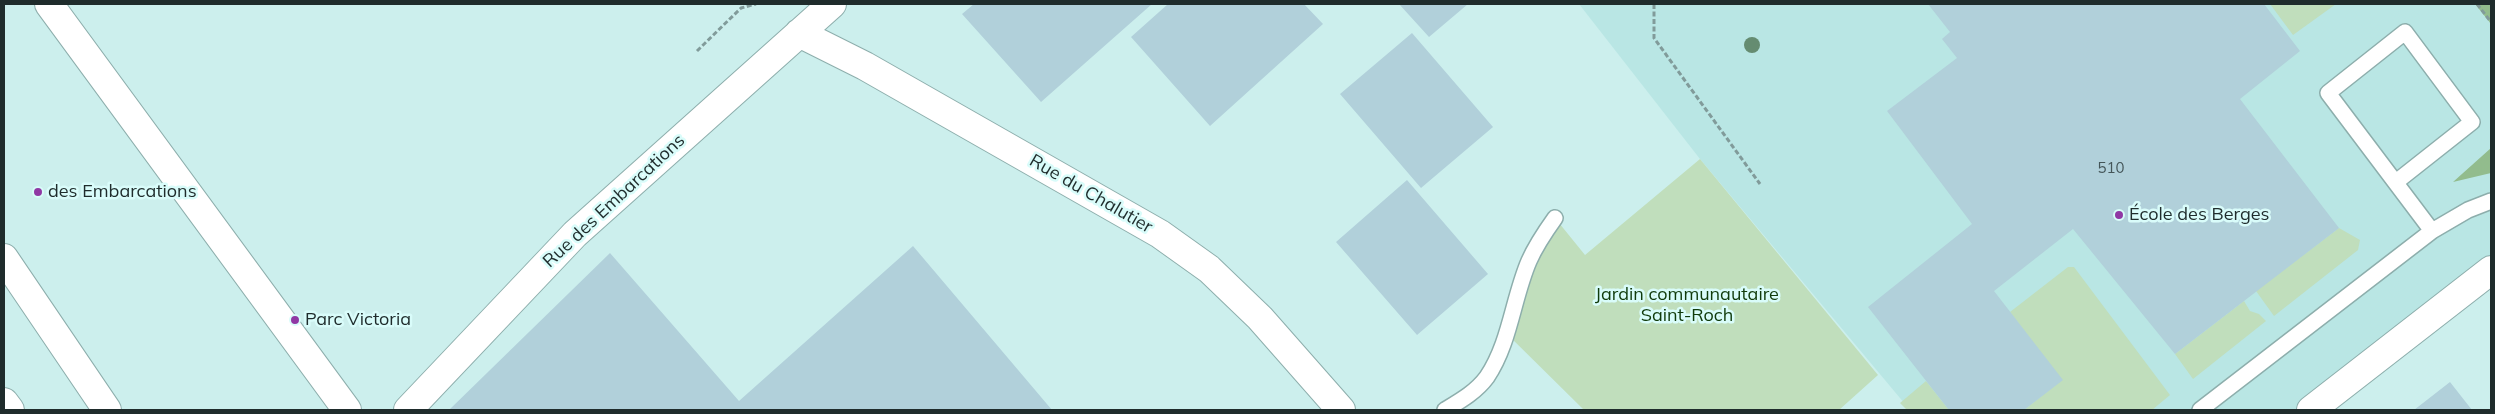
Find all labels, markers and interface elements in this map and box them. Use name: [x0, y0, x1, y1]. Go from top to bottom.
street label: Rue des Embarcations: [539, 130, 689, 272]
street label: Rue du Chalutier: [1026, 150, 1156, 238]
house number: 510: [2098, 159, 2124, 177]
place label: des Embarcations: [48, 181, 197, 203]
marker: des Embarcations: [32, 186, 44, 198]
place label: École des Berges: [2129, 204, 2270, 226]
marker: École des Berges: [2113, 209, 2125, 221]
park label: Jardin communautaire Saint-Roch: [1595, 284, 1779, 326]
place label: Parc Victoria: [305, 309, 411, 331]
marker: Parc Victoria: [289, 314, 301, 326]

